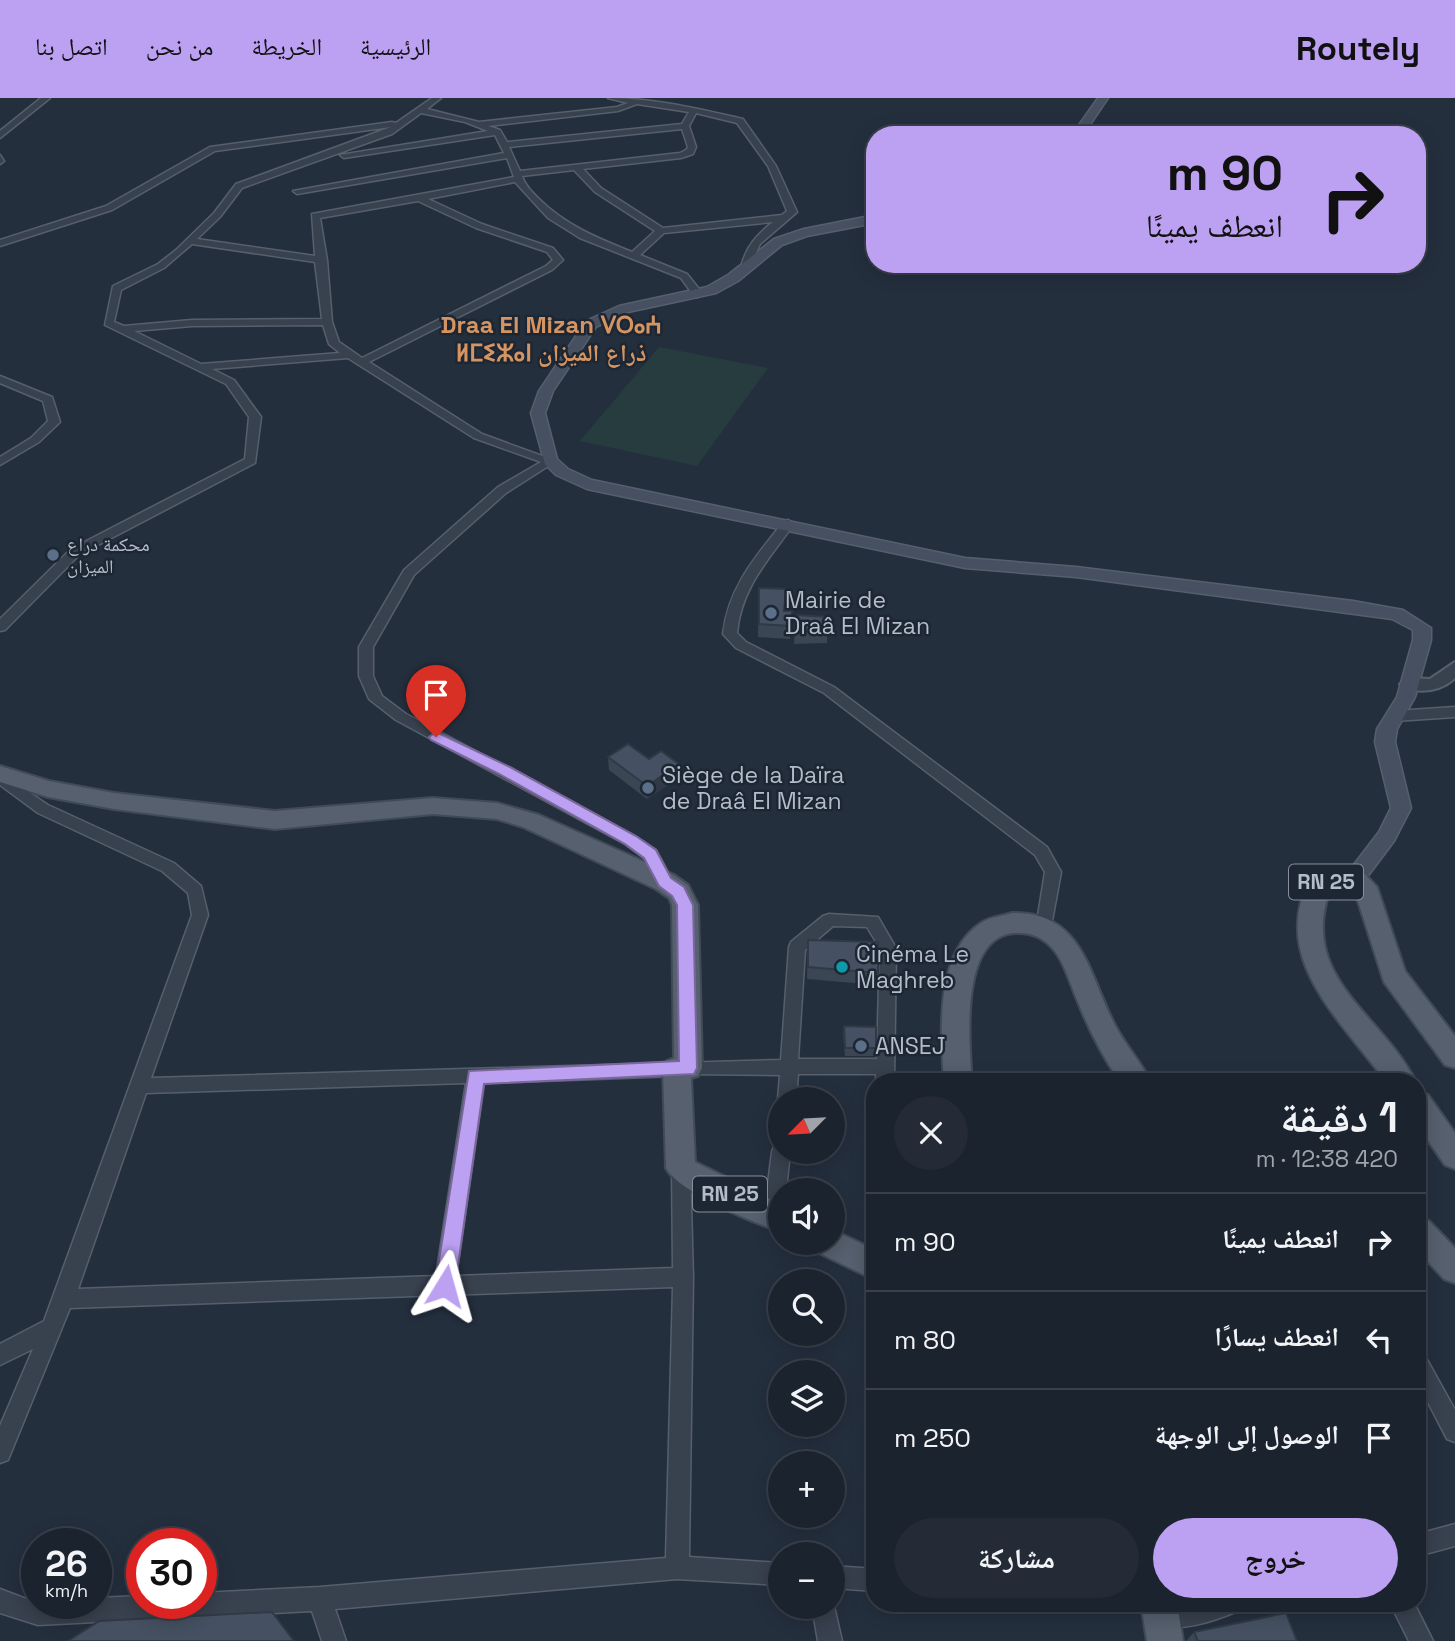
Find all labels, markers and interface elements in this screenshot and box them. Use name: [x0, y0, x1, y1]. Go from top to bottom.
text: Routely: [1296, 28, 1420, 70]
text: اتصل بنا: [35, 31, 108, 62]
text: من نحن: [146, 31, 213, 62]
text: الخريطة: [251, 31, 322, 62]
text: الرئيسية: [360, 31, 431, 62]
text: 90 m: [1167, 142, 1283, 204]
icon: right: [1307, 154, 1398, 245]
text: انعطف يمينًا: [1146, 206, 1283, 246]
district label: Draa El Mizan ⴸⵔⴰⵄ ⵍⵎⵉⵣⴰⵏ ذراع الميزان: [441, 309, 661, 368]
place label: محكمة دراع الميزان: [67, 532, 150, 579]
marker: محكمة دراع الميزان: [45, 547, 61, 563]
place label: Mairie de Draâ El Mizan: [785, 585, 930, 641]
marker: Mairie de Draâ El Mizan: [763, 605, 779, 621]
pin: [406, 665, 466, 737]
icon: arrive: [417, 676, 455, 714]
place label: Siège de la Daïra de Draâ El Mizan: [662, 760, 844, 816]
marker: Siège de la Daïra de Draâ El Mizan: [640, 780, 656, 796]
road number: RN 25: [1289, 864, 1363, 900]
place label: Cinéma Le Maghreb: [856, 939, 969, 995]
marker: Cinéma Le Maghreb: [834, 959, 850, 975]
place label: ANSEJ: [875, 1031, 945, 1061]
marker: ANSEJ: [853, 1038, 869, 1054]
north arrow: [768, 1087, 845, 1164]
map controls: [768, 1087, 845, 1619]
text: 1 دقيقة: [1280, 1091, 1398, 1144]
button: close: [894, 1096, 968, 1170]
text: 420 m · 12:38: [1256, 1144, 1398, 1174]
road number: RN 25: [693, 1176, 767, 1212]
button: sound: [768, 1178, 845, 1255]
text: انعطف يمينًا: [1222, 1222, 1339, 1256]
icon: right: [1360, 1223, 1398, 1261]
text: 90 m: [894, 1225, 956, 1259]
position arrow: [408, 1249, 482, 1323]
button: search: [768, 1269, 845, 1346]
text: انعطف يسارًا: [1215, 1320, 1339, 1354]
icon: left: [1360, 1321, 1398, 1359]
text: 80 m: [894, 1323, 956, 1357]
button: layers: [768, 1360, 845, 1437]
text: الوصول إلى الوجهة: [1155, 1418, 1339, 1452]
icon: arrive: [1360, 1419, 1398, 1457]
text: 250 m: [894, 1421, 971, 1455]
button: +: [768, 1451, 845, 1528]
button: مشاركة: [894, 1518, 1139, 1598]
button: خروج: [1153, 1518, 1398, 1598]
speed limit sign: 30: [126, 1528, 217, 1619]
text: 26: [45, 1542, 88, 1586]
button: −: [768, 1542, 845, 1619]
text: km/h: [45, 1579, 88, 1602]

